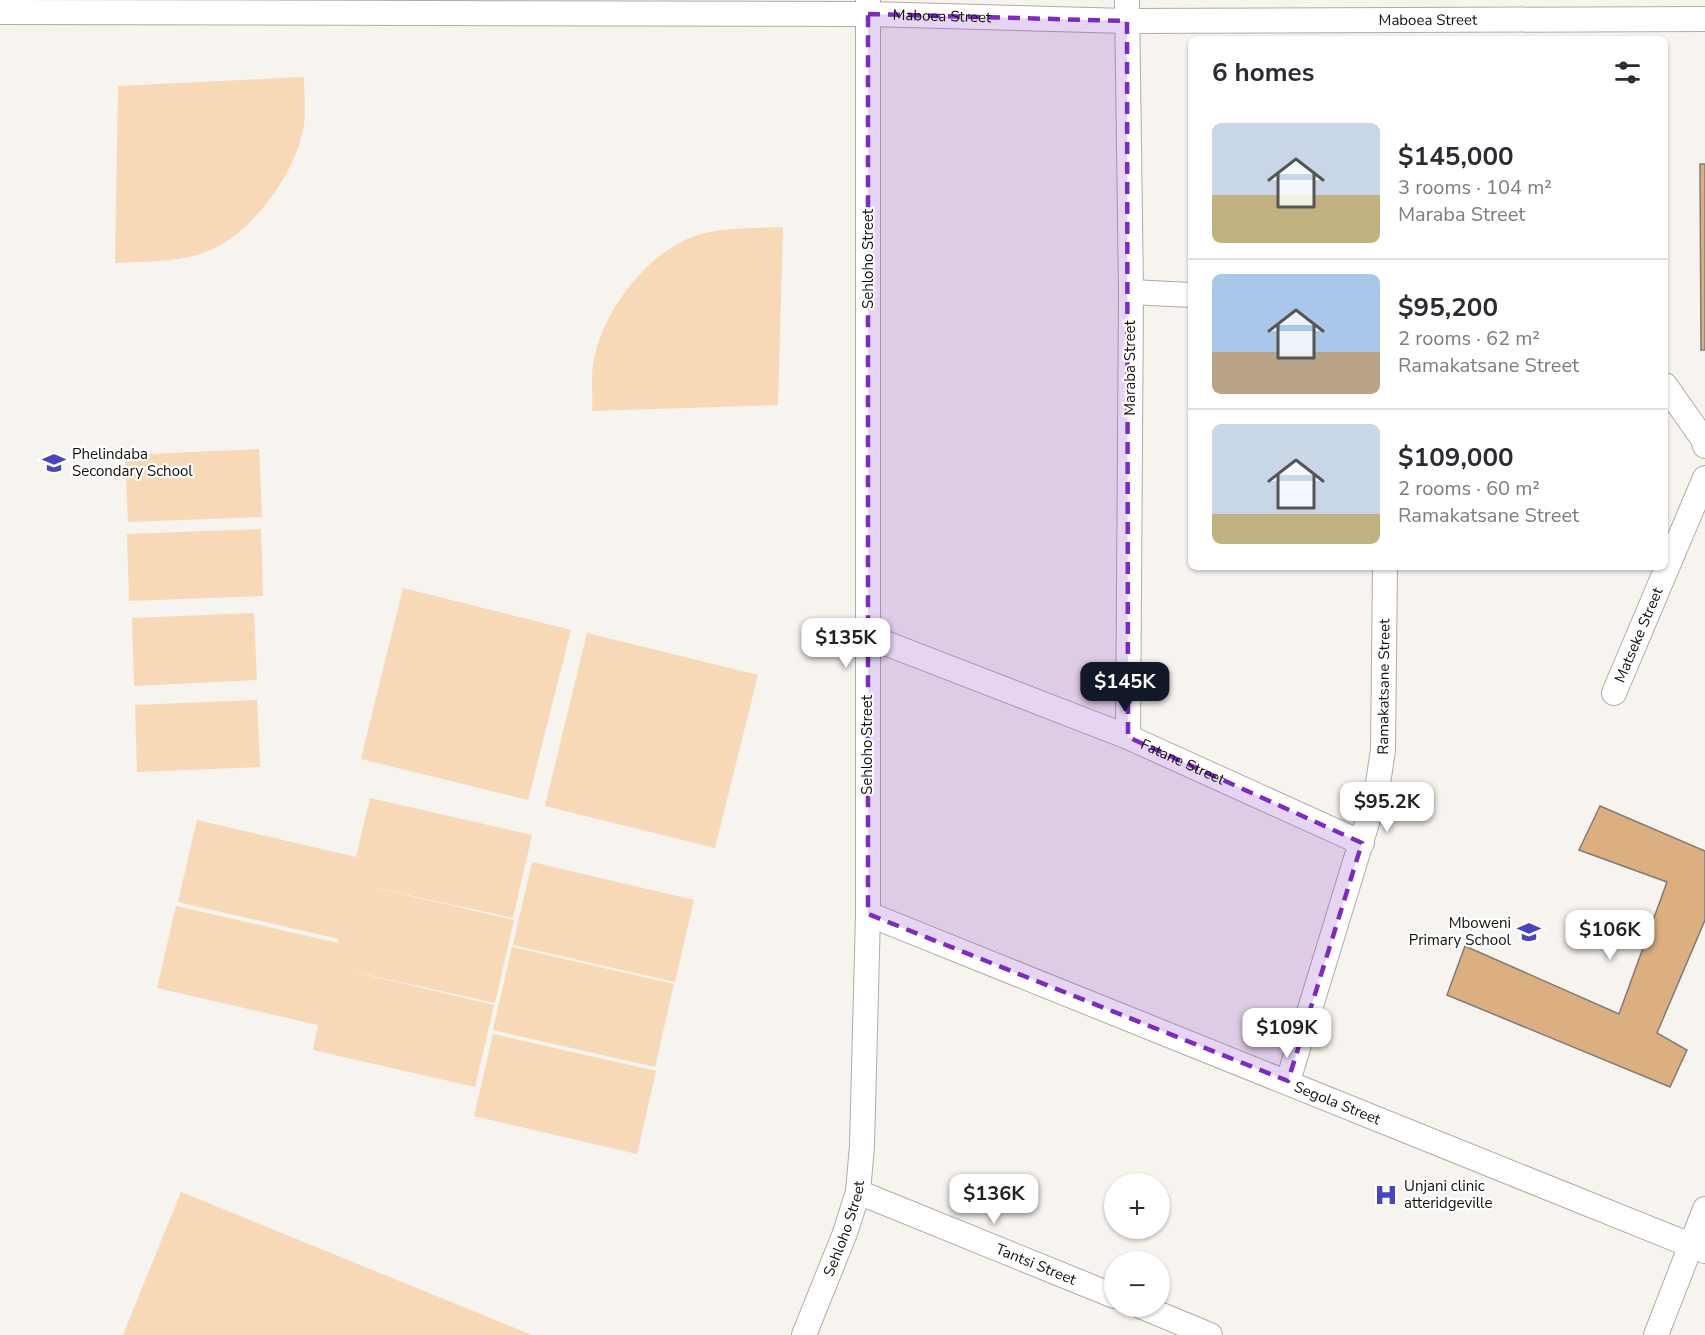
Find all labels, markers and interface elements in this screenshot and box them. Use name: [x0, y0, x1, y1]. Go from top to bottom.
street label: Maboea Street: [892, 5, 992, 27]
street label: Maboea Street: [1379, 10, 1478, 30]
text: 6 homes: [1212, 55, 1314, 90]
icon: filters: [1611, 56, 1644, 89]
text: $145,000: [1398, 139, 1514, 174]
icon: home: [1260, 147, 1332, 219]
text: 3 rooms · 104 m²: [1398, 174, 1552, 201]
text: Maraba Street: [1398, 201, 1525, 228]
street label: Sehloho Street: [858, 208, 878, 309]
text: $95,200: [1398, 290, 1498, 325]
icon: home: [1260, 298, 1332, 370]
street label: Maraba Street: [1120, 320, 1140, 416]
text: 2 rooms · 62 m²: [1398, 325, 1540, 352]
text: Ramakatsane Street: [1398, 352, 1579, 379]
text: $109,000: [1398, 440, 1514, 475]
place label: Phelindaba Secondary School: [72, 444, 193, 481]
icon: home: [1260, 448, 1332, 520]
school or university icon: Phelindaba Secondary School: [41, 450, 67, 476]
text: 2 rooms · 60 m²: [1398, 475, 1540, 502]
text: Ramakatsane Street: [1398, 502, 1579, 529]
street label: Matseke Street: [1610, 584, 1668, 686]
pin: $135K: [804, 618, 888, 669]
street label: Ramakatsane Street: [1373, 618, 1394, 755]
text: $135K: [815, 624, 877, 651]
pin: $145K: [1083, 662, 1167, 713]
text: $145K: [1094, 668, 1156, 695]
street label: Sehloho Street: [857, 694, 877, 795]
street label: Fatane Street: [1137, 734, 1229, 790]
pin: $95.2K: [1338, 782, 1436, 833]
text: $95.2K: [1354, 788, 1420, 815]
pin: $106K: [1568, 910, 1652, 961]
place label: Mboweni Primary School: [1409, 913, 1512, 950]
text: $106K: [1579, 916, 1641, 943]
school or university icon: Mboweni Primary School: [1516, 919, 1542, 945]
pin: $109K: [1245, 1008, 1329, 1059]
text: $109K: [1256, 1014, 1318, 1041]
street label: Segola Street: [1291, 1077, 1384, 1130]
map controls: [1104, 1173, 1170, 1317]
button: +: [1104, 1173, 1170, 1239]
pin: $136K: [952, 1174, 1036, 1225]
place label: Unjani clinic atteridgeville: [1404, 1176, 1492, 1213]
street label: Sehloho Street: [819, 1179, 869, 1279]
text: $136K: [963, 1180, 1025, 1207]
hospital icon: Unjani clinic atteridgeville: [1373, 1182, 1399, 1208]
street label: Tantsi Street: [993, 1239, 1080, 1290]
button: −: [1104, 1251, 1170, 1317]

